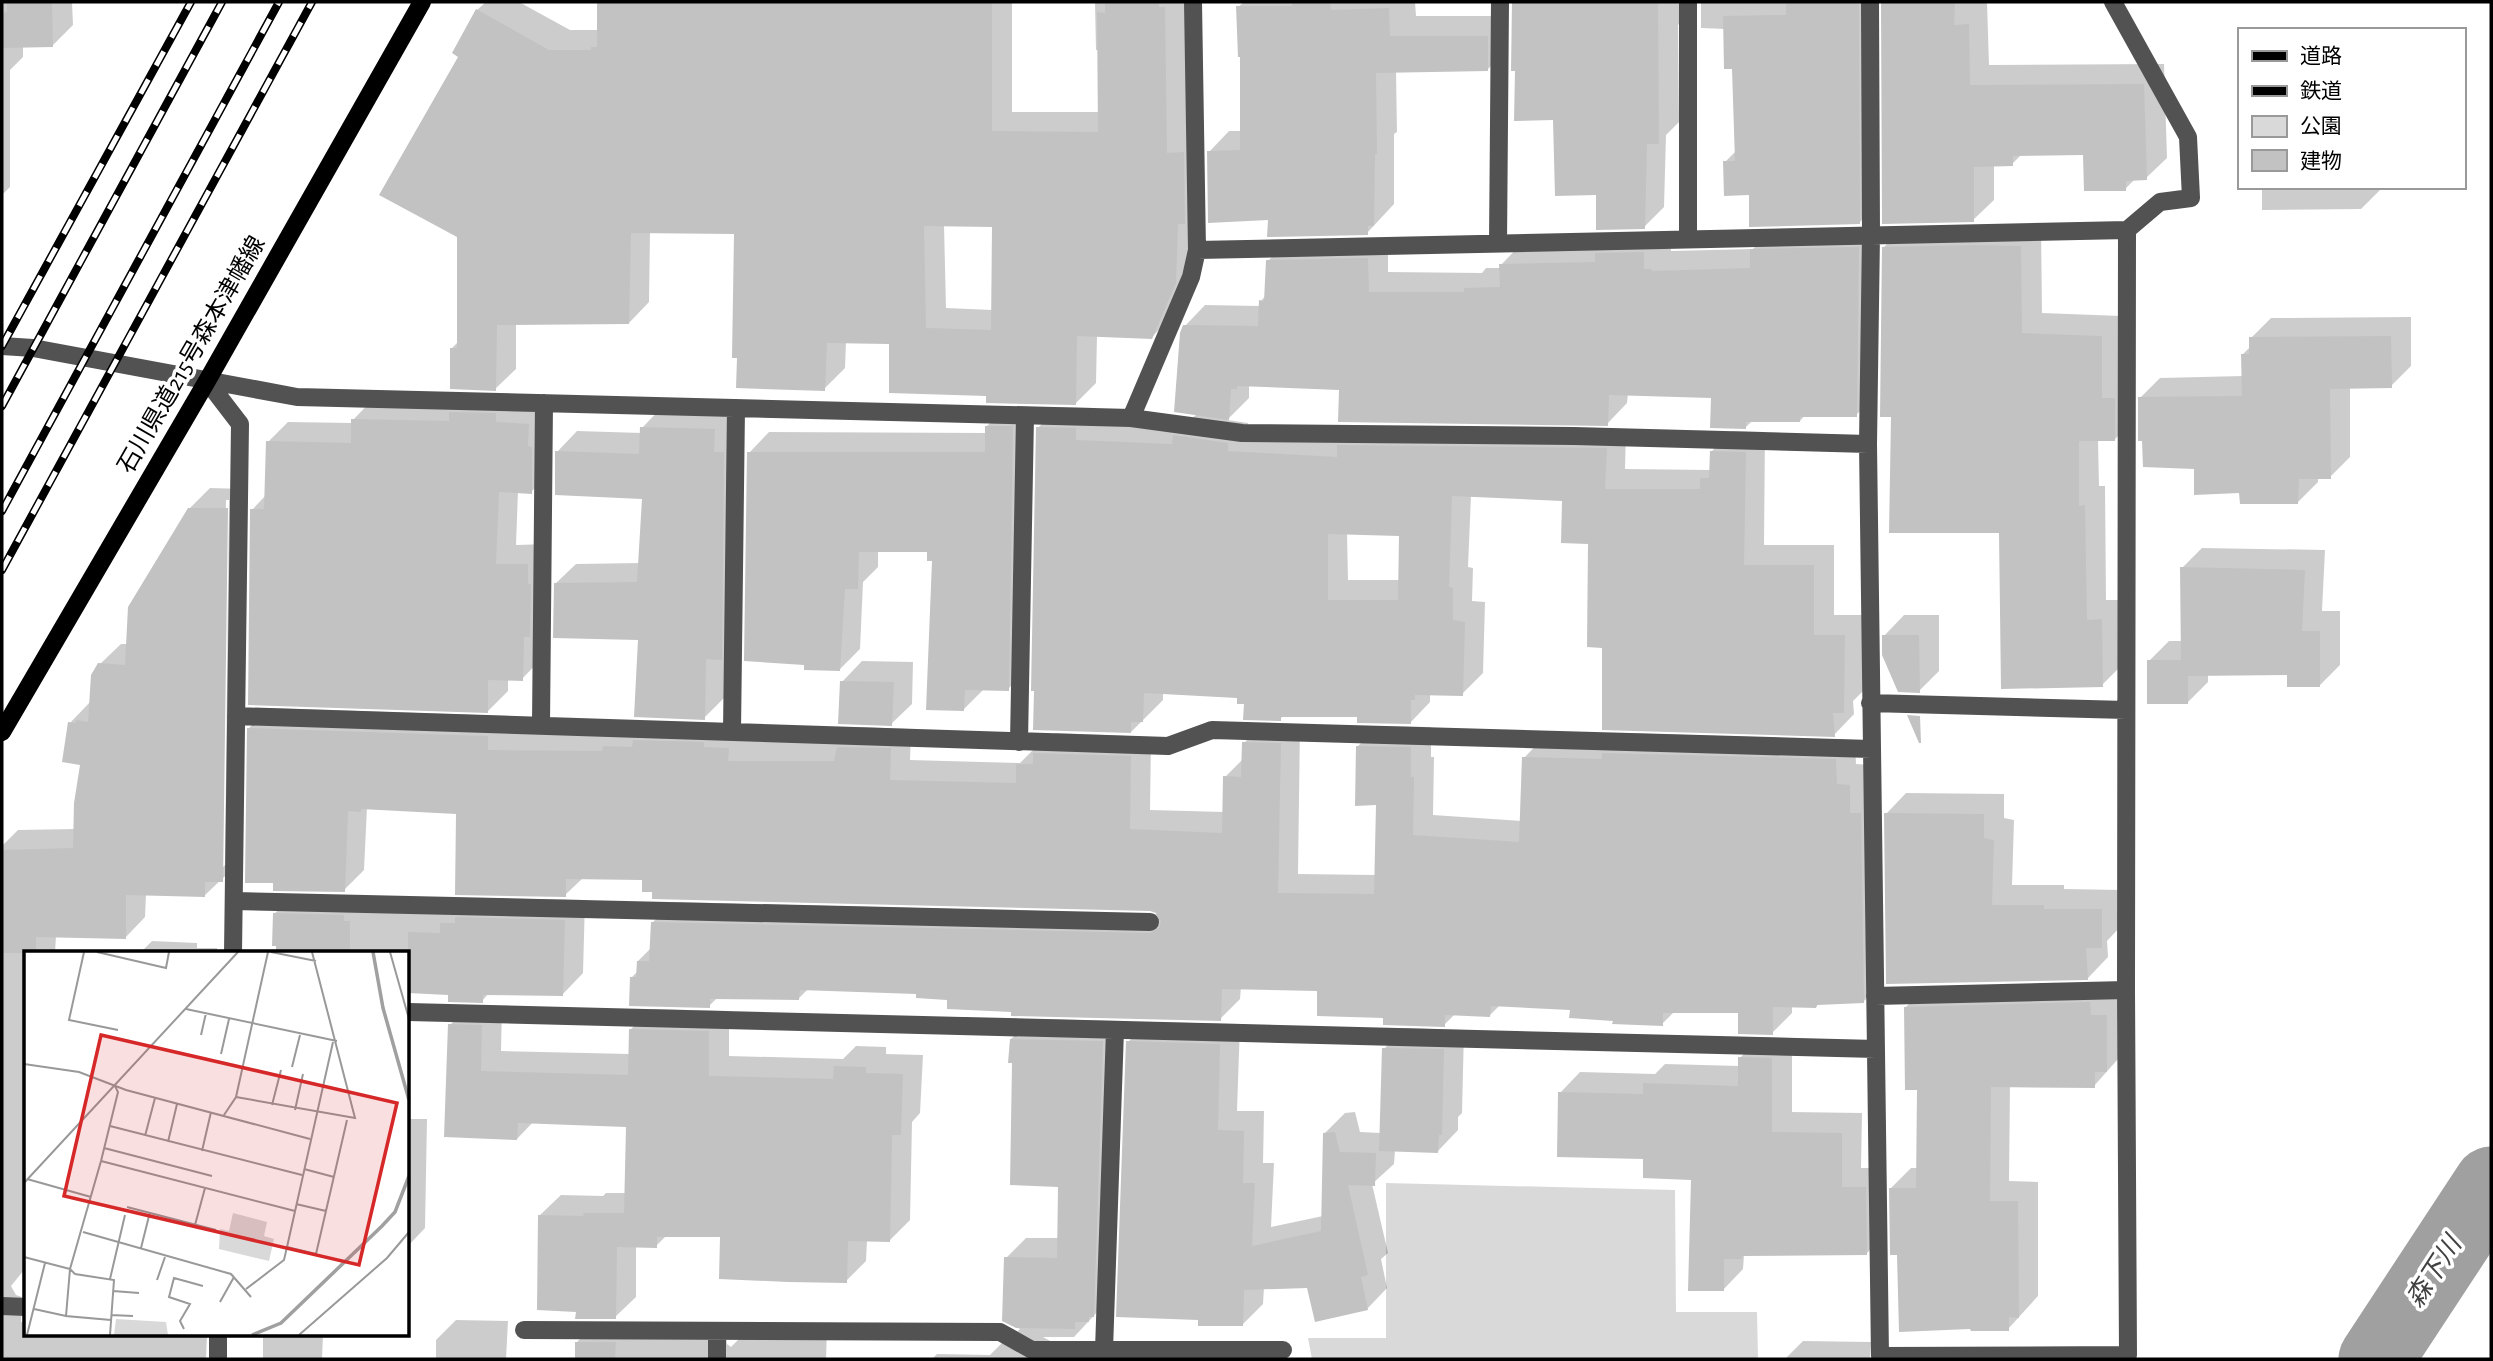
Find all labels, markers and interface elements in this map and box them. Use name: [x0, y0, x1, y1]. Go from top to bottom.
legend: [2238, 28, 2465, 189]
text: 道路: [2300, 45, 2342, 67]
text: 鉄道: [2300, 80, 2342, 102]
text: 公園: [2300, 116, 2342, 137]
text: 建物: [2300, 150, 2342, 172]
street label: 石川県道215号森本津幡線: [113, 231, 270, 478]
inset map: [24, 951, 410, 1336]
water label: 森下川: [2401, 1229, 2468, 1312]

